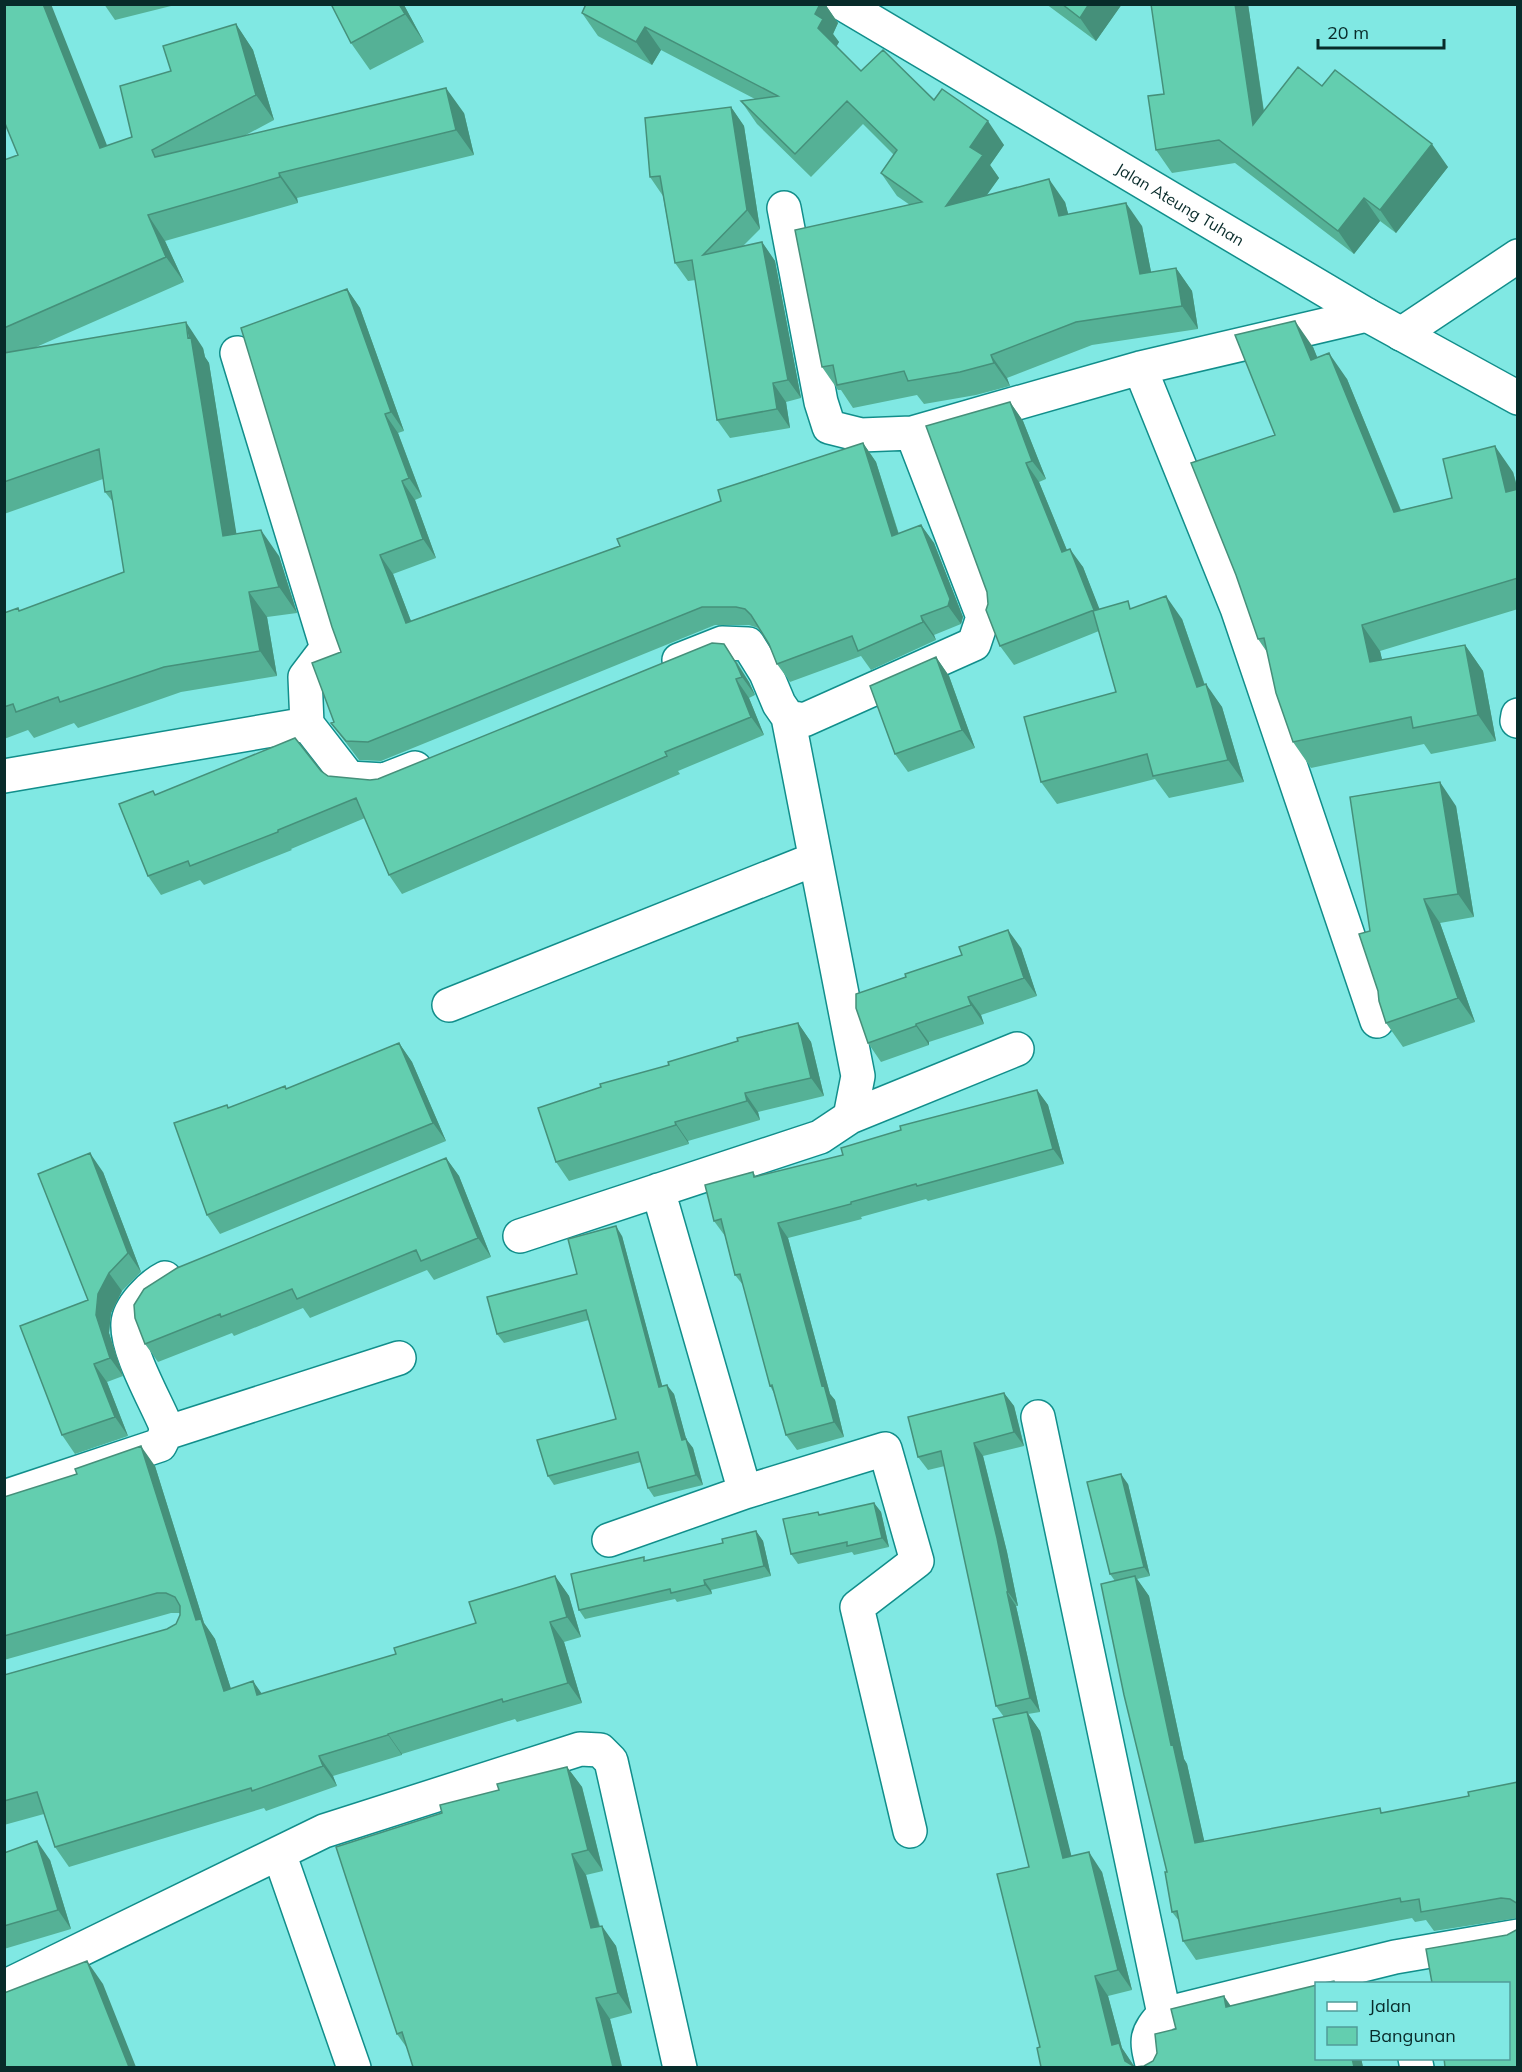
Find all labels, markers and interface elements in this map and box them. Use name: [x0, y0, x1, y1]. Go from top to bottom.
scale bar: [1318, 12, 1444, 50]
text: 20 m: [1327, 21, 1369, 44]
street label: Jalan Ateung Tuhan: [1112, 158, 1248, 250]
legend: [1315, 1982, 1510, 2060]
text: Jalan: [1369, 1994, 1411, 2017]
text: Bangunan: [1369, 2024, 1456, 2047]

